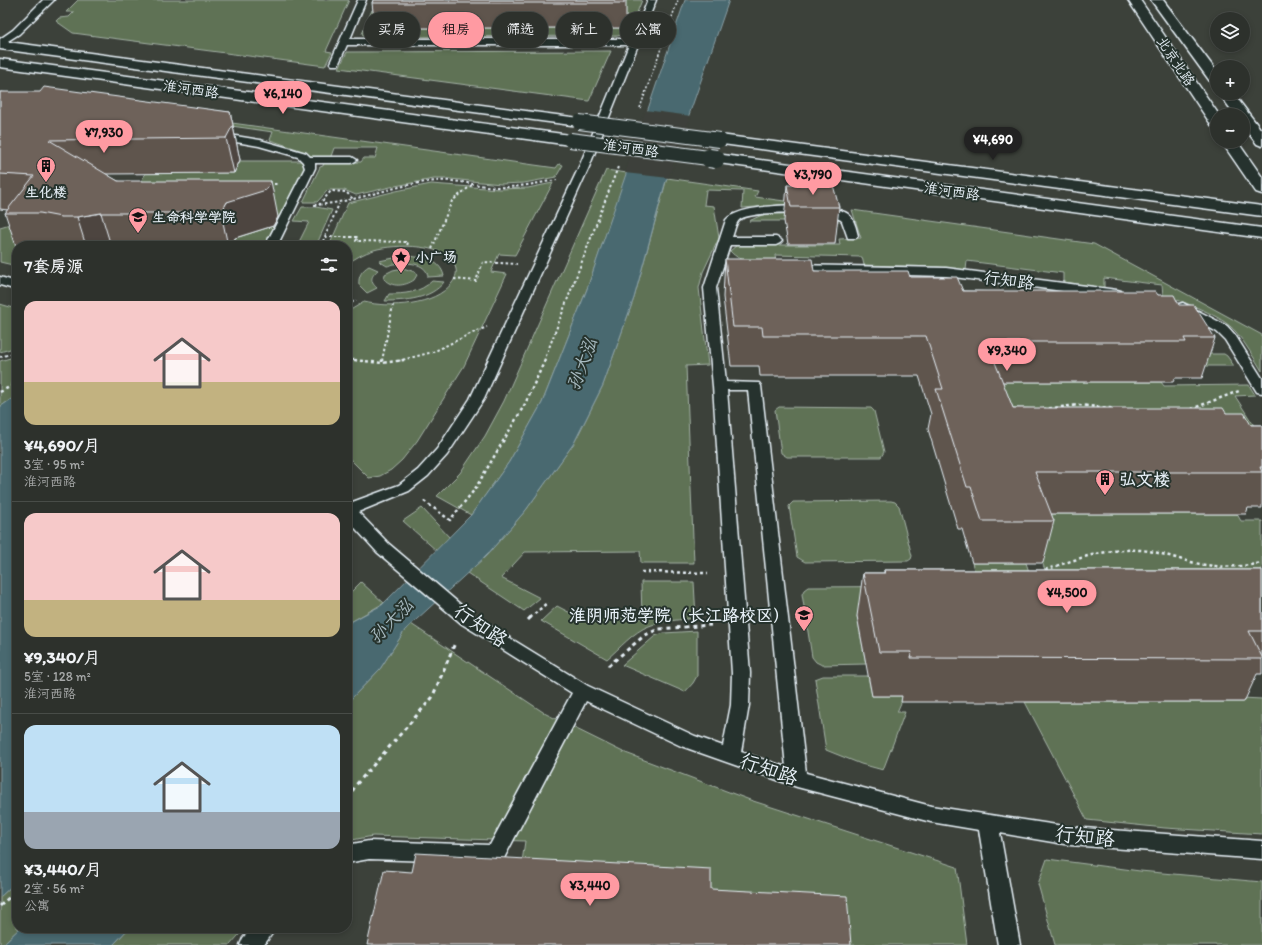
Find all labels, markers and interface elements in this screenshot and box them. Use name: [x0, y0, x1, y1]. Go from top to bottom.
chip: 买房: [364, 12, 420, 48]
chip: 租房: [428, 12, 484, 48]
chip: 筛选: [492, 12, 548, 48]
chip: 新上: [556, 12, 612, 48]
chip: 公寓: [620, 12, 676, 48]
map controls: [1210, 12, 1250, 148]
button: layers: [1210, 12, 1250, 52]
street label: 北京北路: [1153, 33, 1198, 89]
button: +: [1210, 60, 1250, 100]
street label: 淮河西路: [162, 77, 220, 102]
pin: ¥6,140: [250, 81, 316, 115]
text: ¥6,140: [263, 86, 303, 101]
button: −: [1210, 108, 1250, 148]
pin: ¥7,930: [71, 120, 137, 154]
text: ¥7,930: [85, 125, 123, 140]
pin: ¥4,690: [960, 127, 1026, 161]
text: ¥4,690: [973, 132, 1013, 147]
street label: 淮河西路: [602, 136, 660, 161]
building icon: 生化楼: [35, 155, 57, 183]
pin: ¥3,790: [780, 162, 846, 196]
text: ¥3,790: [794, 167, 832, 182]
street label: 淮河西路: [923, 179, 981, 204]
place label: 生化楼: [25, 184, 67, 201]
school or university icon: 生命科学学院: [127, 206, 149, 234]
place label: 生命科学学院: [152, 209, 236, 226]
place icon: 小广场: [390, 246, 412, 274]
place label: 小广场: [415, 249, 457, 266]
icon: filters: [318, 254, 340, 276]
text: 7套房源: [24, 256, 83, 276]
street label: 行知路: [982, 267, 1036, 293]
icon: home: [146, 327, 218, 399]
water label: 孙大泓: [562, 335, 602, 393]
pin: ¥9,340: [974, 338, 1040, 372]
text: ¥9,340: [987, 343, 1027, 358]
text: ¥4,690/月: [24, 435, 100, 455]
text: 3室 · 95 m²: [24, 457, 85, 472]
building icon: 弘文楼: [1094, 468, 1116, 496]
place label: 弘文楼: [1119, 469, 1170, 489]
text: 淮河西路: [24, 474, 76, 489]
icon: home: [146, 539, 218, 611]
pin: ¥4,500: [1034, 580, 1100, 614]
text: ¥4,500: [1046, 585, 1088, 600]
water label: 孙大泓: [364, 594, 418, 648]
street label: 行知路: [450, 598, 513, 653]
school or university icon: 淮阴师范学院（长江路校区）: [793, 604, 815, 632]
place label: 淮阴师范学院（长江路校区）: [569, 605, 790, 625]
text: ¥9,340/月: [24, 647, 101, 667]
text: 5室 · 128 m²: [24, 669, 91, 684]
text: 淮河西路: [24, 686, 76, 701]
street label: 行知路: [737, 748, 802, 790]
icon: home: [146, 751, 218, 823]
street label: 行知路: [1054, 821, 1117, 851]
text: ¥3,440/月: [24, 859, 102, 879]
pin: ¥3,440: [557, 873, 623, 907]
text: ¥3,440: [569, 878, 611, 893]
text: 2室 · 56 m²: [24, 881, 84, 896]
text: 公寓: [24, 898, 50, 913]

